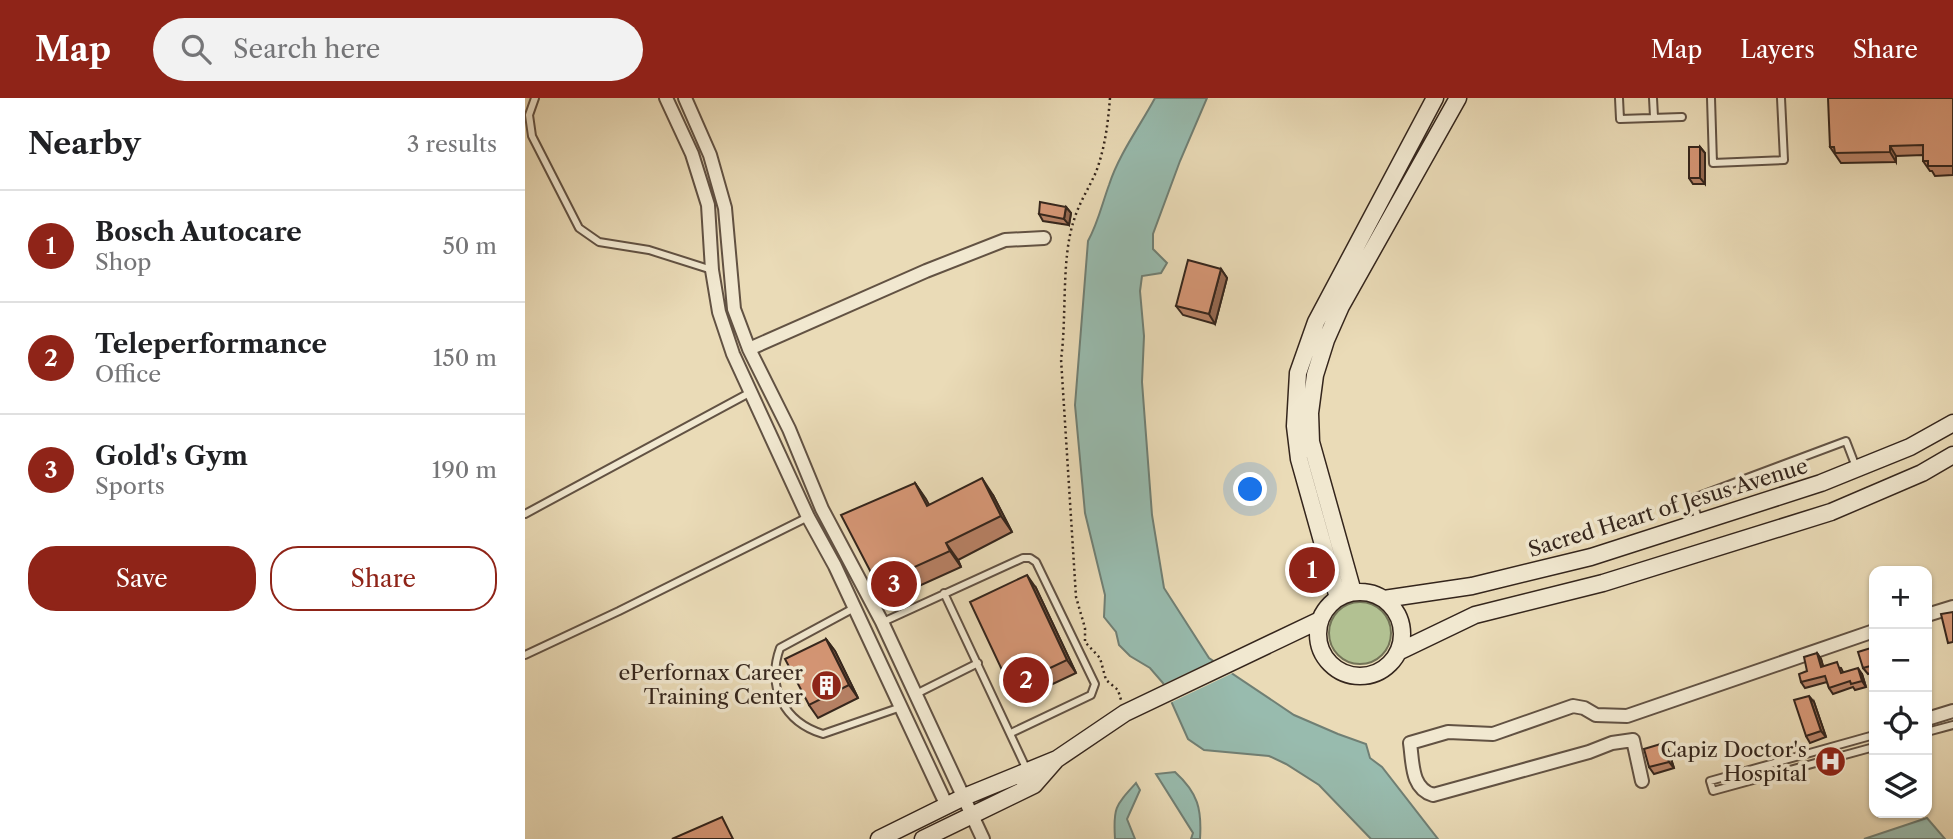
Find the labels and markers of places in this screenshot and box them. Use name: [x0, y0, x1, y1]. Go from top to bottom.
pin: 1: [1289, 544, 1335, 596]
pin: 3: [871, 558, 917, 610]
pin: 2: [1003, 654, 1049, 706]
place label: ePerfornax Career Training Center: [619, 660, 803, 709]
building icon: ePerfornax Career Training Center: [809, 668, 843, 702]
place label: Capiz Doctor's Hospital: [1660, 737, 1807, 786]
hospital icon: Capiz Doctor's Hospital: [1813, 745, 1847, 779]

